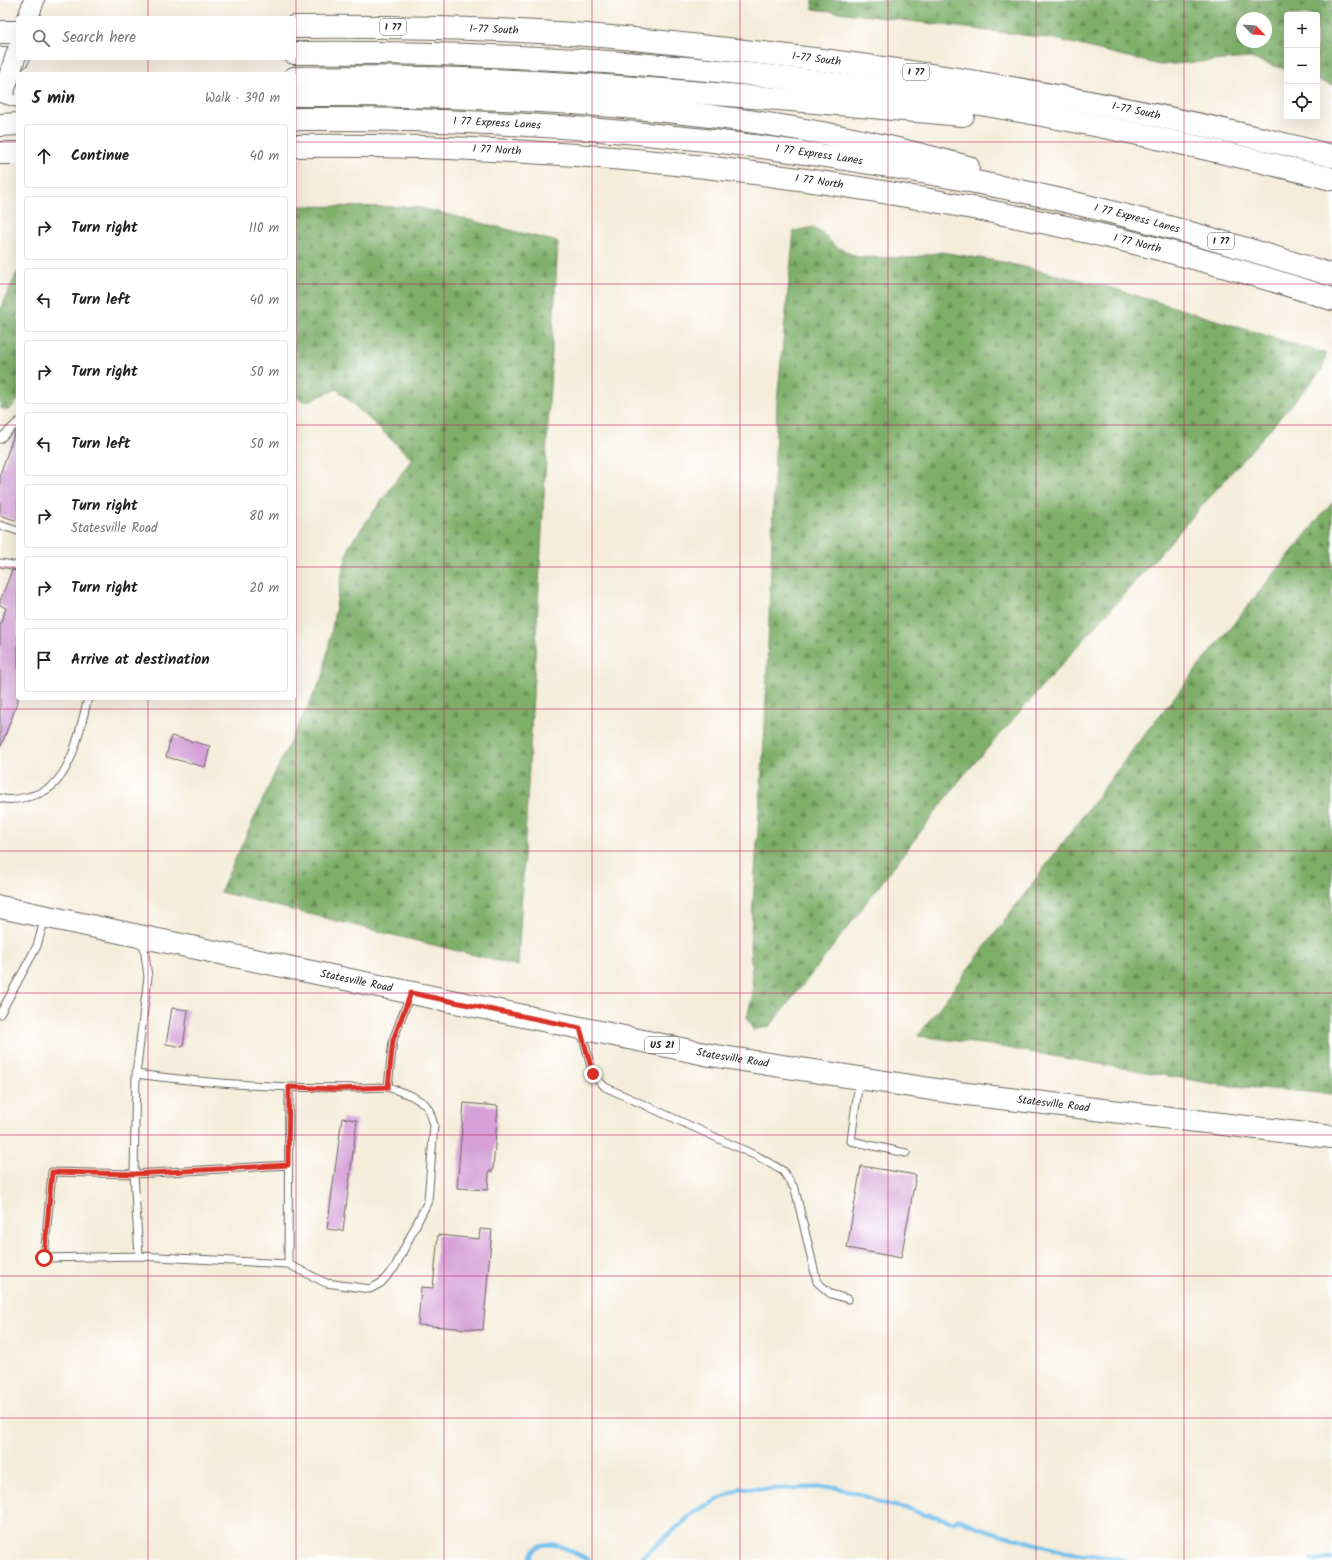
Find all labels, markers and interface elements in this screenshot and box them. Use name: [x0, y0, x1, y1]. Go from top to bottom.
north arrow: [1236, 12, 1272, 48]
map controls: [1284, 12, 1320, 120]
button: +: [1284, 12, 1320, 48]
search box: [16, 16, 296, 60]
road number: I 77: [380, 19, 406, 35]
street label: I-77 South: [469, 20, 519, 40]
text: Search here: [62, 26, 136, 50]
icon: search: [30, 27, 52, 49]
street label: I-77 South: [791, 47, 842, 71]
button: −: [1284, 48, 1320, 84]
road number: I 77: [903, 64, 929, 80]
button: locate: [1284, 84, 1320, 120]
text: 5 min: [32, 85, 75, 112]
text: Walk · 390 m: [205, 88, 280, 109]
street label: I-77 South: [1110, 98, 1162, 125]
street label: I 77 Express Lanes: [453, 112, 542, 135]
street label: I 77 North: [472, 140, 522, 161]
street label: I 77 Express Lanes: [775, 140, 864, 171]
text: Continue: [71, 144, 129, 168]
icon: ahead: [33, 145, 55, 167]
text: 40 m: [250, 146, 279, 167]
street label: I 77 North: [794, 170, 845, 194]
street label: I 77 Express Lanes: [1092, 199, 1182, 239]
text: Turn right: [71, 216, 138, 240]
icon: right: [33, 217, 55, 239]
text: 110 m: [249, 218, 279, 239]
street label: I 77 North: [1112, 229, 1163, 258]
road number: I 77: [1208, 233, 1234, 249]
text: Turn left: [71, 288, 131, 312]
icon: left: [33, 289, 55, 311]
text: 40 m: [250, 290, 279, 311]
text: Turn right: [71, 360, 138, 384]
icon: right: [33, 361, 55, 383]
text: 50 m: [250, 362, 279, 383]
text: Turn left: [71, 432, 131, 456]
icon: left: [33, 433, 55, 455]
text: 50 m: [250, 434, 279, 455]
text: Turn right: [71, 494, 138, 518]
icon: right: [33, 505, 55, 527]
text: 80 m: [249, 506, 279, 527]
text: Statesville Road: [71, 518, 158, 539]
text: Turn right: [71, 576, 138, 600]
icon: right: [33, 577, 55, 599]
text: 20 m: [249, 578, 279, 599]
text: Arrive at destination: [71, 648, 210, 672]
icon: arrive: [33, 649, 55, 671]
street label: Statesville Road: [319, 965, 395, 998]
road number: US 21: [645, 1037, 679, 1053]
street label: Statesville Road: [695, 1043, 771, 1073]
route end: [584, 1065, 602, 1083]
street label: Statesville Road: [1016, 1091, 1091, 1117]
route start: [35, 1249, 53, 1267]

